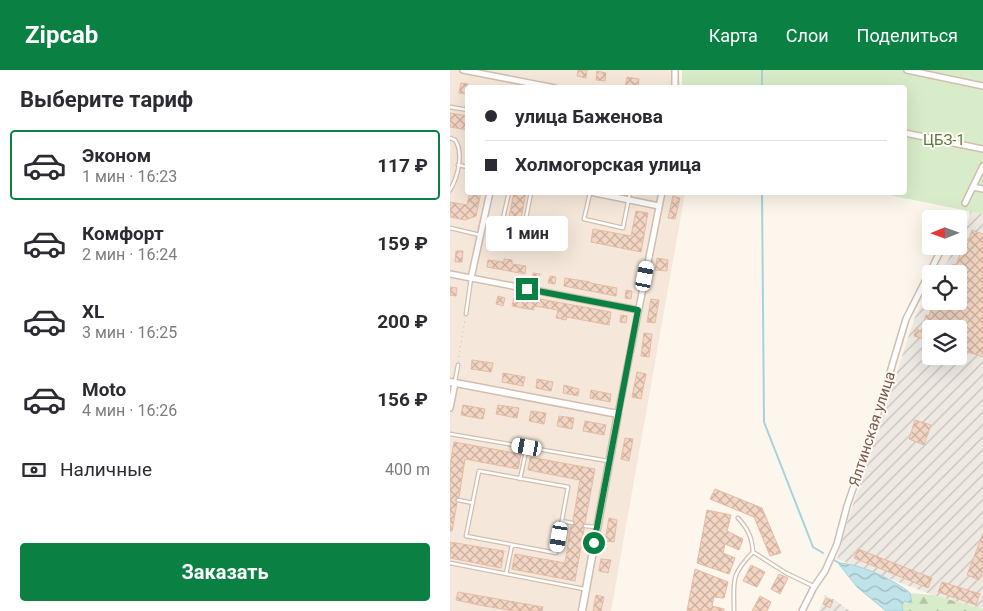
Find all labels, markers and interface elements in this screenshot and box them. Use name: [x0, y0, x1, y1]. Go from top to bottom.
text: Zipcab: [25, 21, 98, 49]
text: Карта: [709, 25, 758, 46]
text: Слои: [786, 25, 829, 46]
text: Поделиться: [857, 25, 958, 46]
text: Выберите тариф: [20, 87, 193, 112]
text: улица Баженова: [515, 105, 663, 128]
park label: ЦБЗ-1: [923, 131, 965, 149]
icon: car: [22, 143, 67, 188]
text: Эконом: [82, 144, 151, 167]
text: Холмогорская улица: [515, 153, 701, 176]
text: 117 ₽: [377, 154, 428, 177]
text: 1 мин · 16:23: [82, 167, 177, 186]
north arrow: [922, 210, 968, 255]
map controls: [922, 210, 967, 365]
callout: 1 мин: [486, 216, 568, 252]
icon: car: [22, 221, 67, 266]
text: Комфорт: [82, 222, 164, 245]
text: 1 мин: [505, 224, 549, 243]
text: 159 ₽: [377, 232, 428, 255]
text: 2 мин · 16:24: [82, 245, 177, 264]
car: [634, 260, 655, 292]
button: locate: [922, 265, 967, 310]
route end: [516, 278, 538, 300]
icon: car: [22, 299, 67, 344]
text: XL: [82, 300, 104, 323]
text: 200 ₽: [377, 310, 428, 333]
button: layers: [922, 320, 967, 365]
text: 3 мин · 16:25: [82, 323, 177, 342]
street label: Ялтинская улица: [845, 369, 899, 489]
icon: car: [22, 377, 67, 422]
text: Moto: [82, 378, 126, 401]
text: 156 ₽: [377, 388, 428, 411]
text: 4 мин · 16:26: [82, 401, 177, 420]
car: [510, 437, 543, 457]
icon: cash: [20, 456, 48, 484]
text: Наличные: [60, 458, 152, 481]
text: 400 m: [385, 460, 430, 479]
car: [549, 521, 568, 553]
route start: [583, 532, 605, 554]
button: Заказать: [20, 543, 430, 601]

